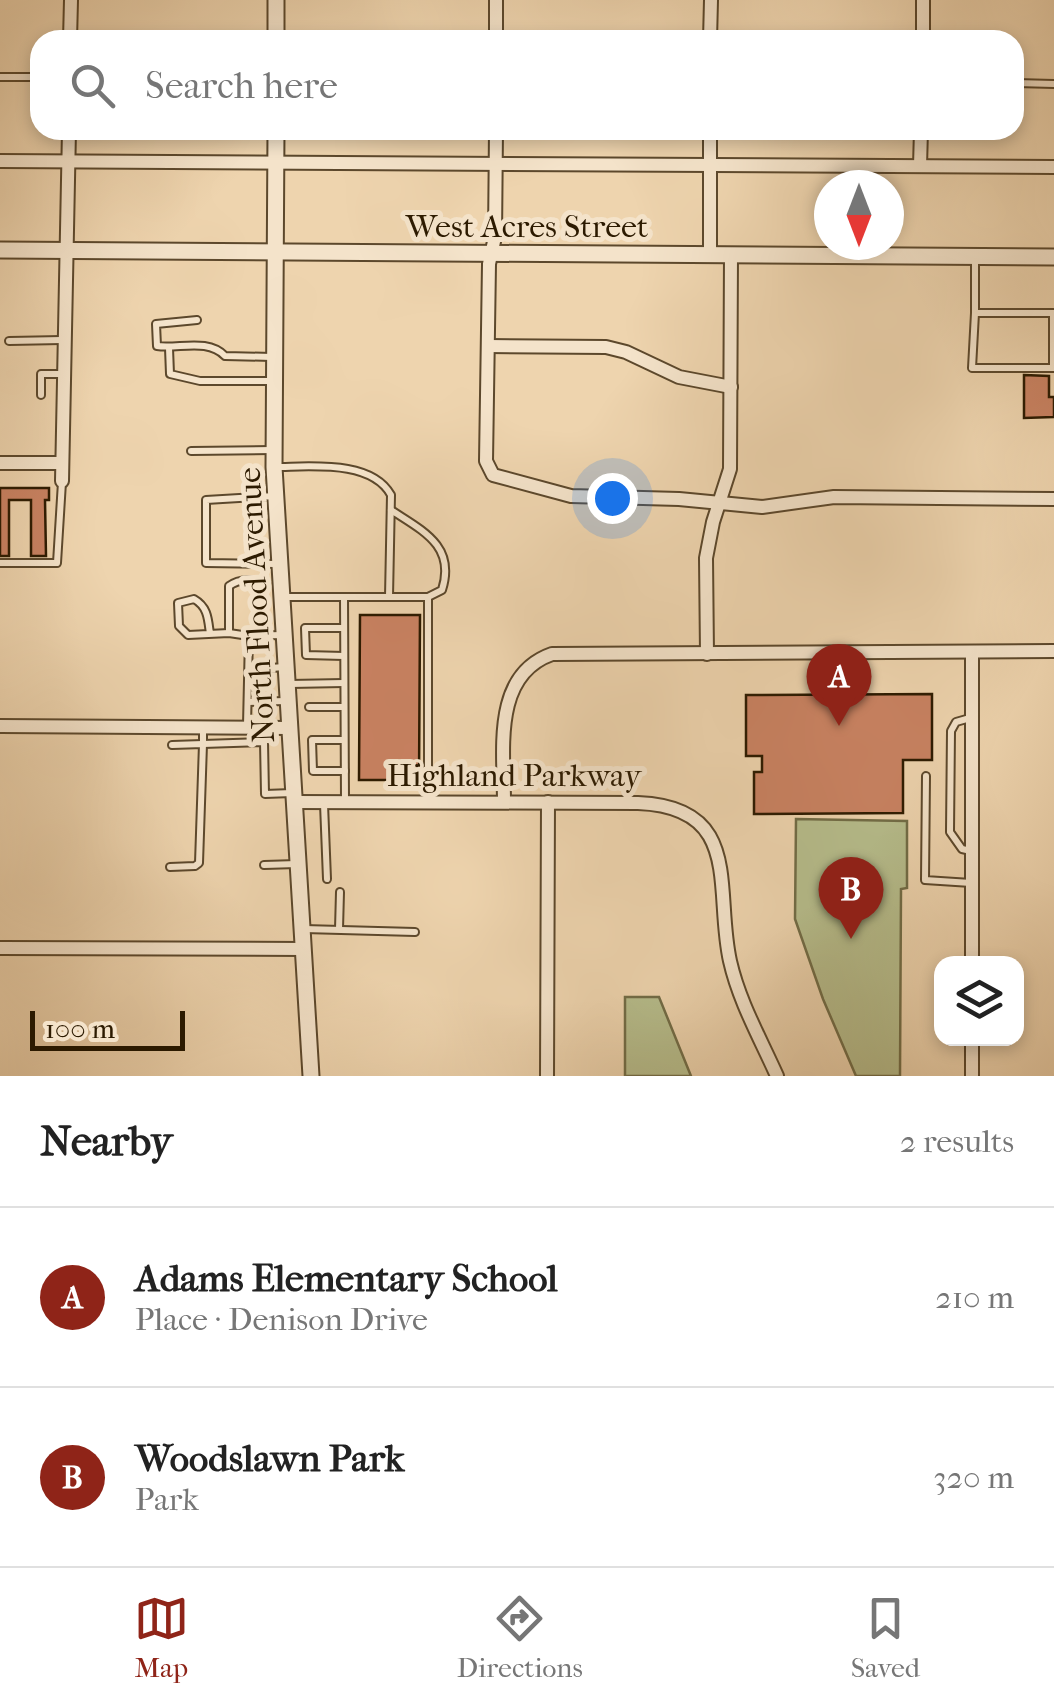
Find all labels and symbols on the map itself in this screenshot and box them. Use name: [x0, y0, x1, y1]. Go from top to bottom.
north arrow: [814, 170, 904, 260]
street label: West Acres Street: [405, 208, 649, 245]
street label: North Flood Avenue: [231, 466, 282, 744]
your location: [587, 473, 638, 524]
pin: A: [806, 644, 872, 726]
street label: Highland Parkway: [387, 757, 642, 794]
pin: B: [818, 856, 884, 939]
scale bar: [30, 1006, 185, 1050]

